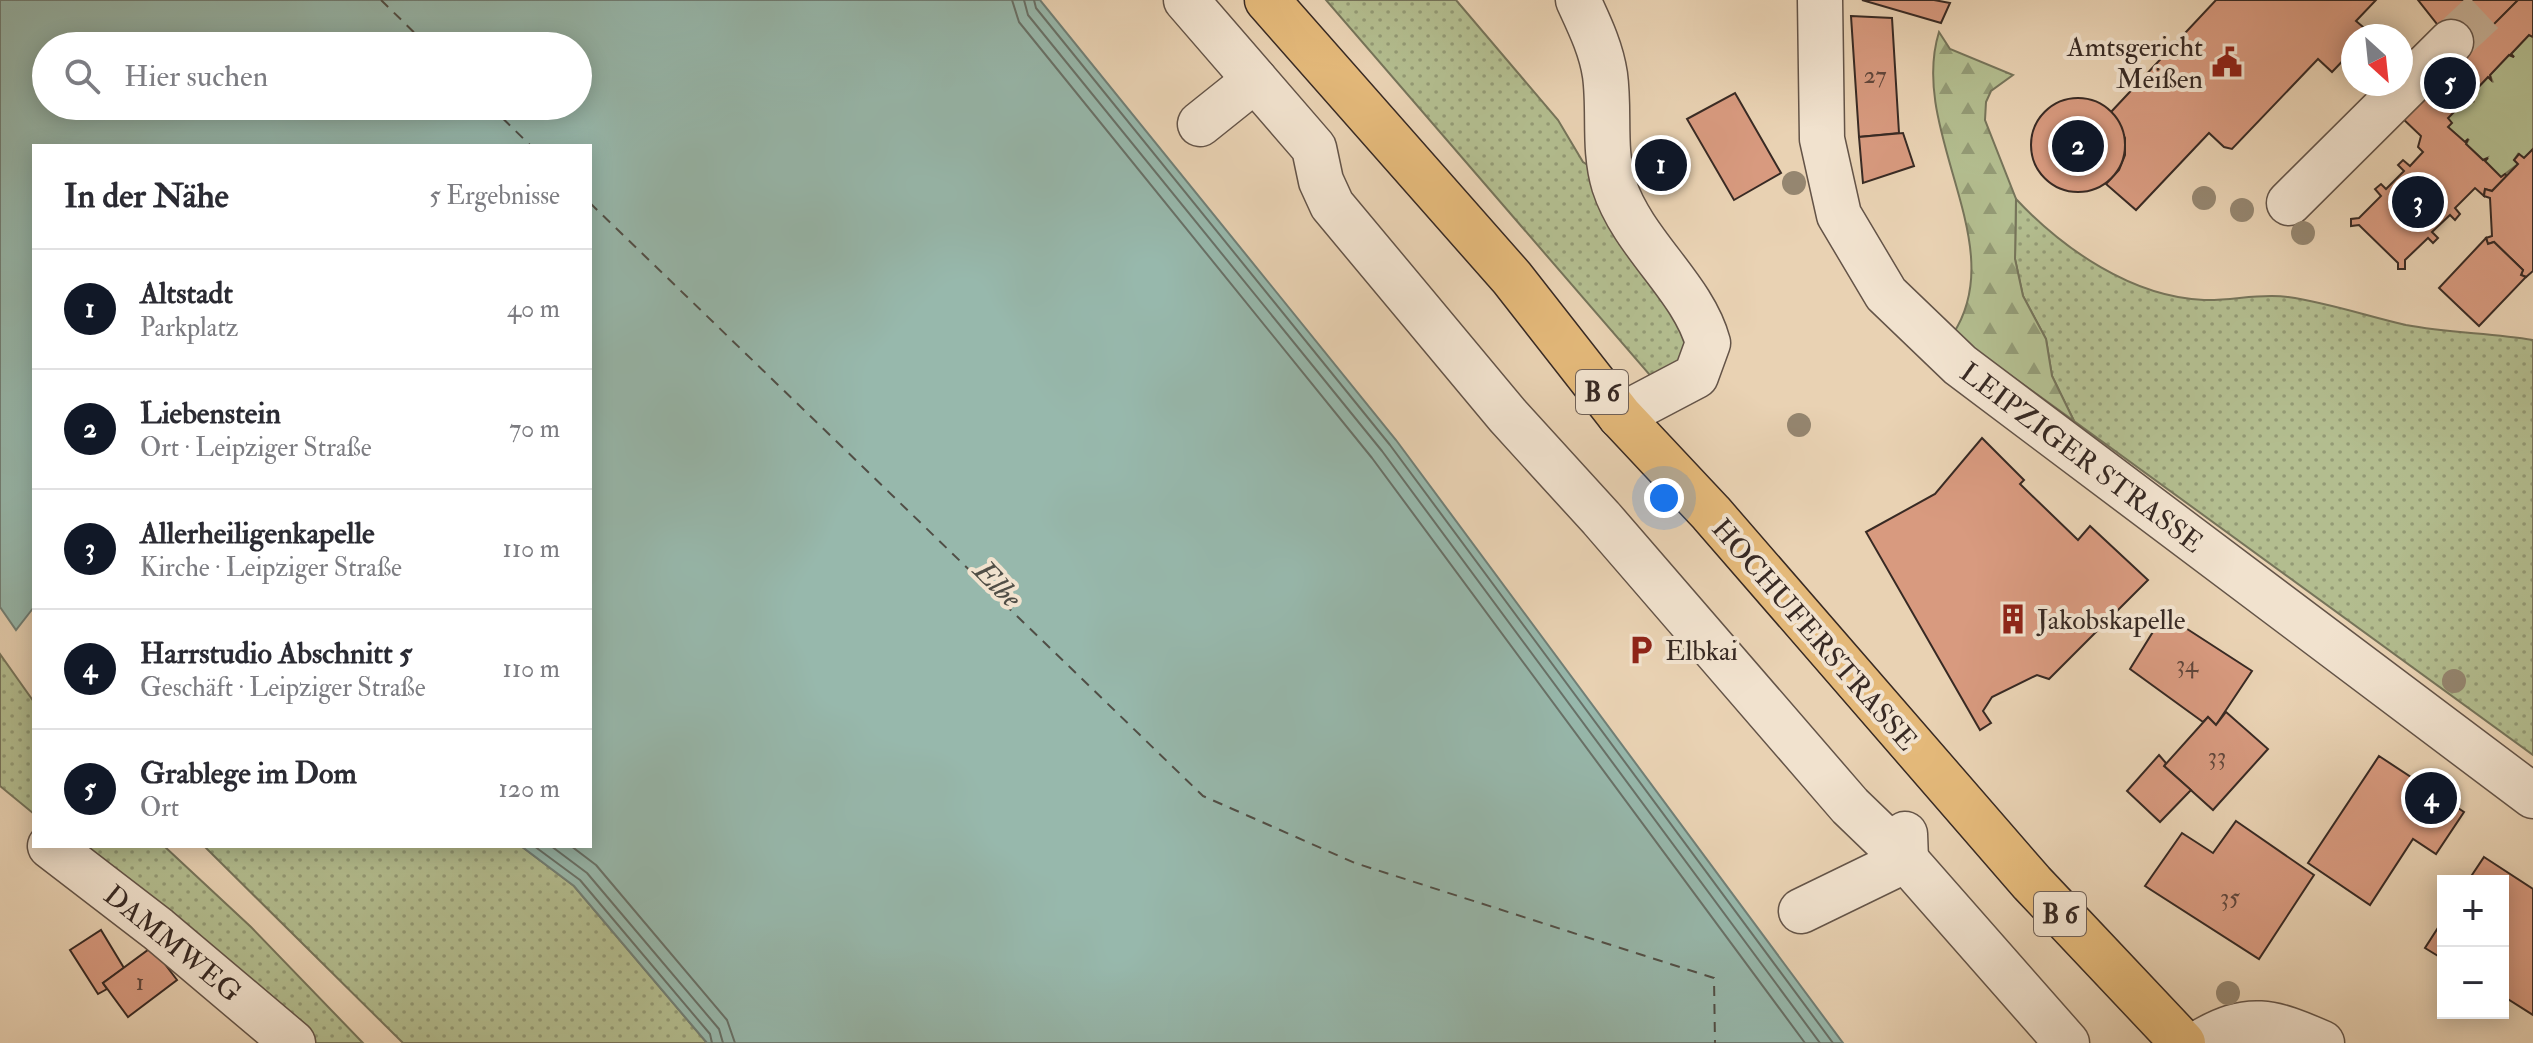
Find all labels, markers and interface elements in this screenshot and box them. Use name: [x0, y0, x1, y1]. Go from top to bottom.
north arrow: [2341, 24, 2413, 96]
place label: Amtsgericht Meißen: [2066, 30, 2203, 97]
search box: [32, 32, 592, 120]
public building icon: Amtsgericht Meißen: [2210, 45, 2244, 79]
pin: 5: [2424, 53, 2476, 113]
icon: search: [60, 54, 104, 98]
text: Hier suchen: [124, 58, 268, 95]
house number: 27: [1863, 60, 1887, 91]
pin: 2: [2052, 116, 2104, 176]
pin: 1: [1635, 135, 1687, 195]
pin: 3: [2392, 172, 2444, 232]
text: In der Nähe: [64, 175, 229, 218]
text: 5 Ergebnisse: [429, 180, 560, 212]
text: Altstadt: [140, 275, 233, 312]
text: 1: [85, 293, 95, 325]
text: 40 m: [507, 293, 560, 325]
text: Parkplatz: [140, 312, 238, 344]
street label: LEIPZIGER STRASSE: [1953, 355, 2210, 561]
road number: B 6: [1576, 370, 1628, 414]
text: Liebenstein: [140, 395, 281, 432]
text: 2: [83, 413, 97, 445]
text: 70 m: [509, 413, 560, 445]
text: Ort · Leipziger Straße: [140, 432, 372, 464]
your location: [1644, 478, 1684, 518]
street label: HOCHUFERSTRASSE: [1704, 512, 1924, 758]
text: Allerheiligenkapelle: [140, 515, 375, 552]
text: 3: [85, 533, 95, 565]
text: 110 m: [503, 533, 560, 565]
water label: Elbe: [965, 551, 1030, 617]
text: Kirche · Leipziger Straße: [140, 552, 402, 584]
building icon: Jakobskapelle: [1996, 602, 2030, 636]
place label: Jakobskapelle: [2036, 603, 2186, 638]
parking icon: Elbkai: [1624, 633, 1658, 667]
place label: Elbkai: [1665, 634, 1738, 669]
text: Harrstudio Abschnitt 5: [140, 635, 412, 672]
house number: 34: [2176, 649, 2199, 680]
text: 4: [83, 653, 97, 685]
text: 110 m: [503, 653, 560, 685]
text: Geschäft · Leipziger Straße: [140, 672, 426, 704]
house number: 33: [2208, 741, 2226, 772]
text: Grablege im Dom: [140, 755, 357, 792]
pin: 4: [2405, 768, 2457, 828]
text: 5: [84, 773, 96, 805]
text: 120 m: [499, 773, 560, 805]
text: Ort: [140, 792, 179, 824]
map controls: [2437, 875, 2509, 1019]
button: +: [2437, 875, 2509, 947]
street label: DAMMWEG: [96, 878, 248, 1010]
house number: 35: [2220, 882, 2240, 913]
road number: B 6: [2034, 892, 2086, 936]
button: −: [2437, 947, 2509, 1019]
house number: 1: [136, 967, 144, 998]

